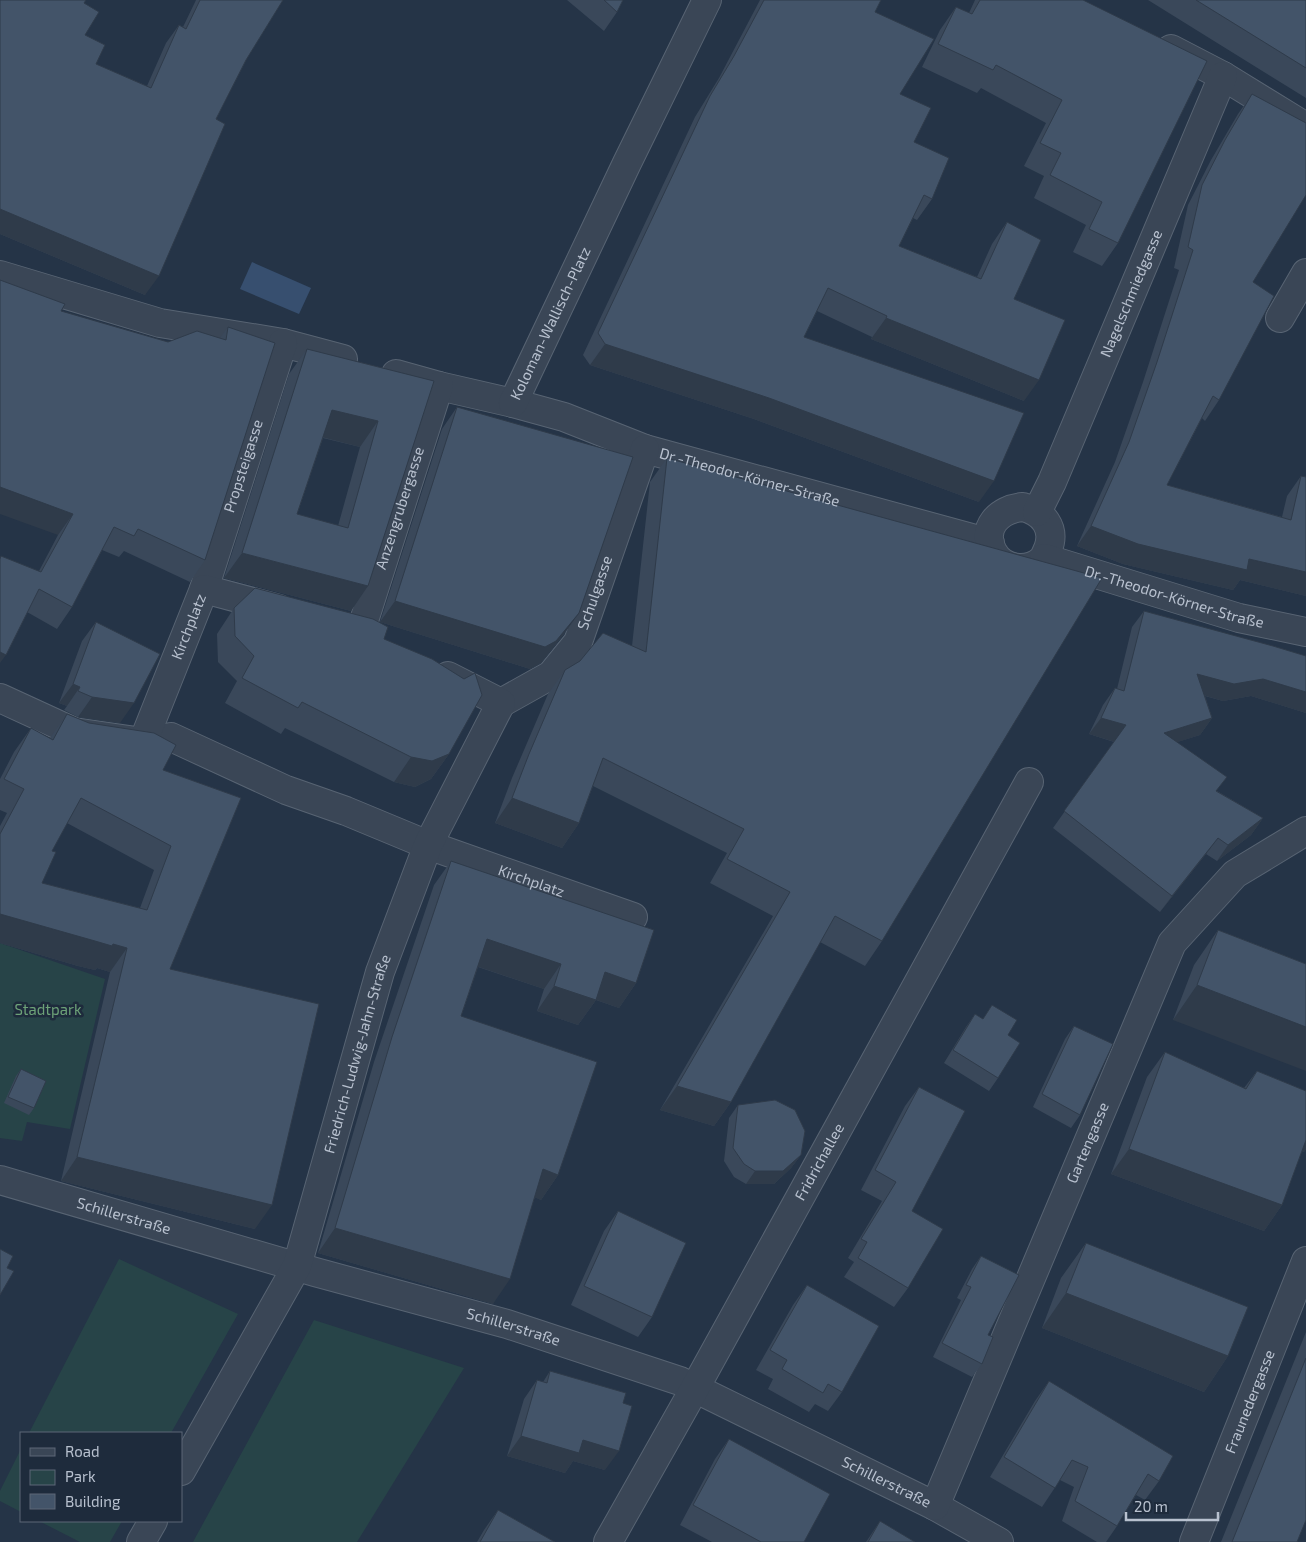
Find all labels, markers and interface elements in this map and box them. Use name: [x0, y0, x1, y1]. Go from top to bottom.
street label: Nagelschmiedgasse: [1096, 227, 1165, 360]
street label: Koloman-Wallisch-Platz: [506, 244, 594, 402]
street label: Propsteigasse: [219, 417, 266, 515]
street label: Dr.-Theodor-Körner-Straße: [658, 443, 842, 510]
street label: Anzengrubergasse: [371, 444, 427, 571]
street label: Schulgasse: [573, 553, 615, 632]
street label: Dr.-Theodor-Körner-Straße: [1083, 561, 1266, 631]
street label: Kirchplatz: [167, 591, 209, 662]
street label: Kirchplatz: [496, 860, 567, 900]
street label: Friedrich-Ludwig-Jahn-Straße: [319, 952, 394, 1155]
park label: Stadtpark: [14, 1000, 82, 1018]
street label: Gartengasse: [1062, 1099, 1112, 1186]
street label: Fridrichallee: [790, 1120, 847, 1203]
street label: Schillerstraße: [75, 1193, 173, 1237]
street label: Schillerstraße: [465, 1303, 563, 1349]
street label: Fraunedergasse: [1220, 1347, 1278, 1456]
legend: [20, 1432, 182, 1522]
text: Road: [65, 1442, 100, 1460]
street label: Schillerstraße: [839, 1452, 934, 1511]
text: Park: [65, 1467, 96, 1485]
scale bar: [1126, 1490, 1218, 1522]
text: Building: [65, 1492, 121, 1510]
text: 20 m: [1134, 1497, 1168, 1515]

